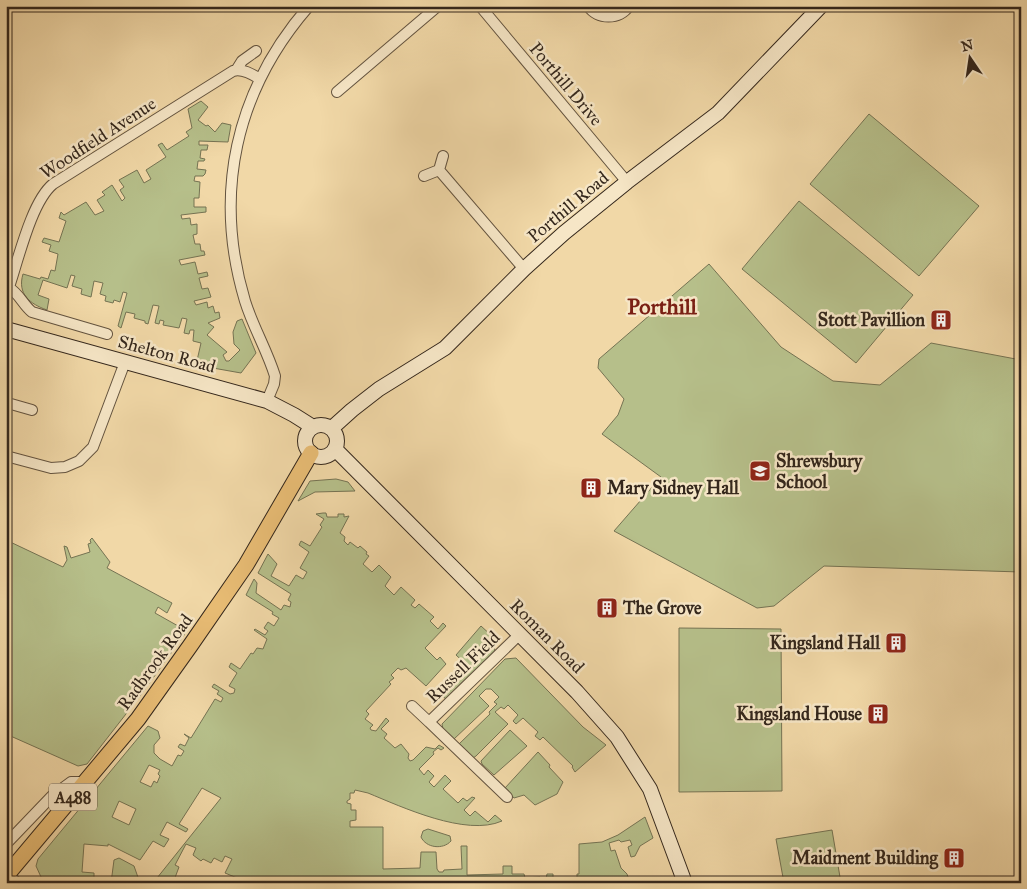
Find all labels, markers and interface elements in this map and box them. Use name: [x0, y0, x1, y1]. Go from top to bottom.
north arrow: [944, 32, 994, 82]
text: N: [959, 36, 975, 55]
street label: Porthill Drive: [525, 38, 607, 130]
street label: Woodfield Avenue: [36, 92, 160, 184]
street label: Porthill Road: [523, 167, 613, 247]
district label: Porthill: [627, 293, 698, 320]
building icon: Stott Pavillion: [929, 308, 953, 332]
place label: Stott Pavillion: [818, 309, 925, 331]
street label: Shelton Road: [116, 330, 218, 378]
place label: Shrewsbury School: [776, 450, 864, 493]
school or university icon: Shrewsbury School: [748, 459, 772, 483]
building icon: Mary Sidney Hall: [579, 476, 603, 500]
place label: Mary Sidney Hall: [607, 477, 740, 500]
street label: Roman Road: [505, 594, 589, 678]
building icon: The Grove: [595, 596, 619, 620]
place label: The Grove: [622, 597, 702, 619]
street label: Radbrook Road: [113, 610, 197, 714]
street label: Russell Field: [421, 626, 505, 708]
building icon: Kingsland Hall: [884, 631, 908, 655]
place label: Kingsland Hall: [770, 632, 881, 655]
building icon: Kingsland House: [866, 702, 890, 726]
place label: Kingsland House: [736, 703, 862, 726]
road number: A488: [49, 784, 97, 810]
building icon: Maidment Building: [942, 846, 966, 870]
place label: Maidment Building: [792, 847, 939, 870]

